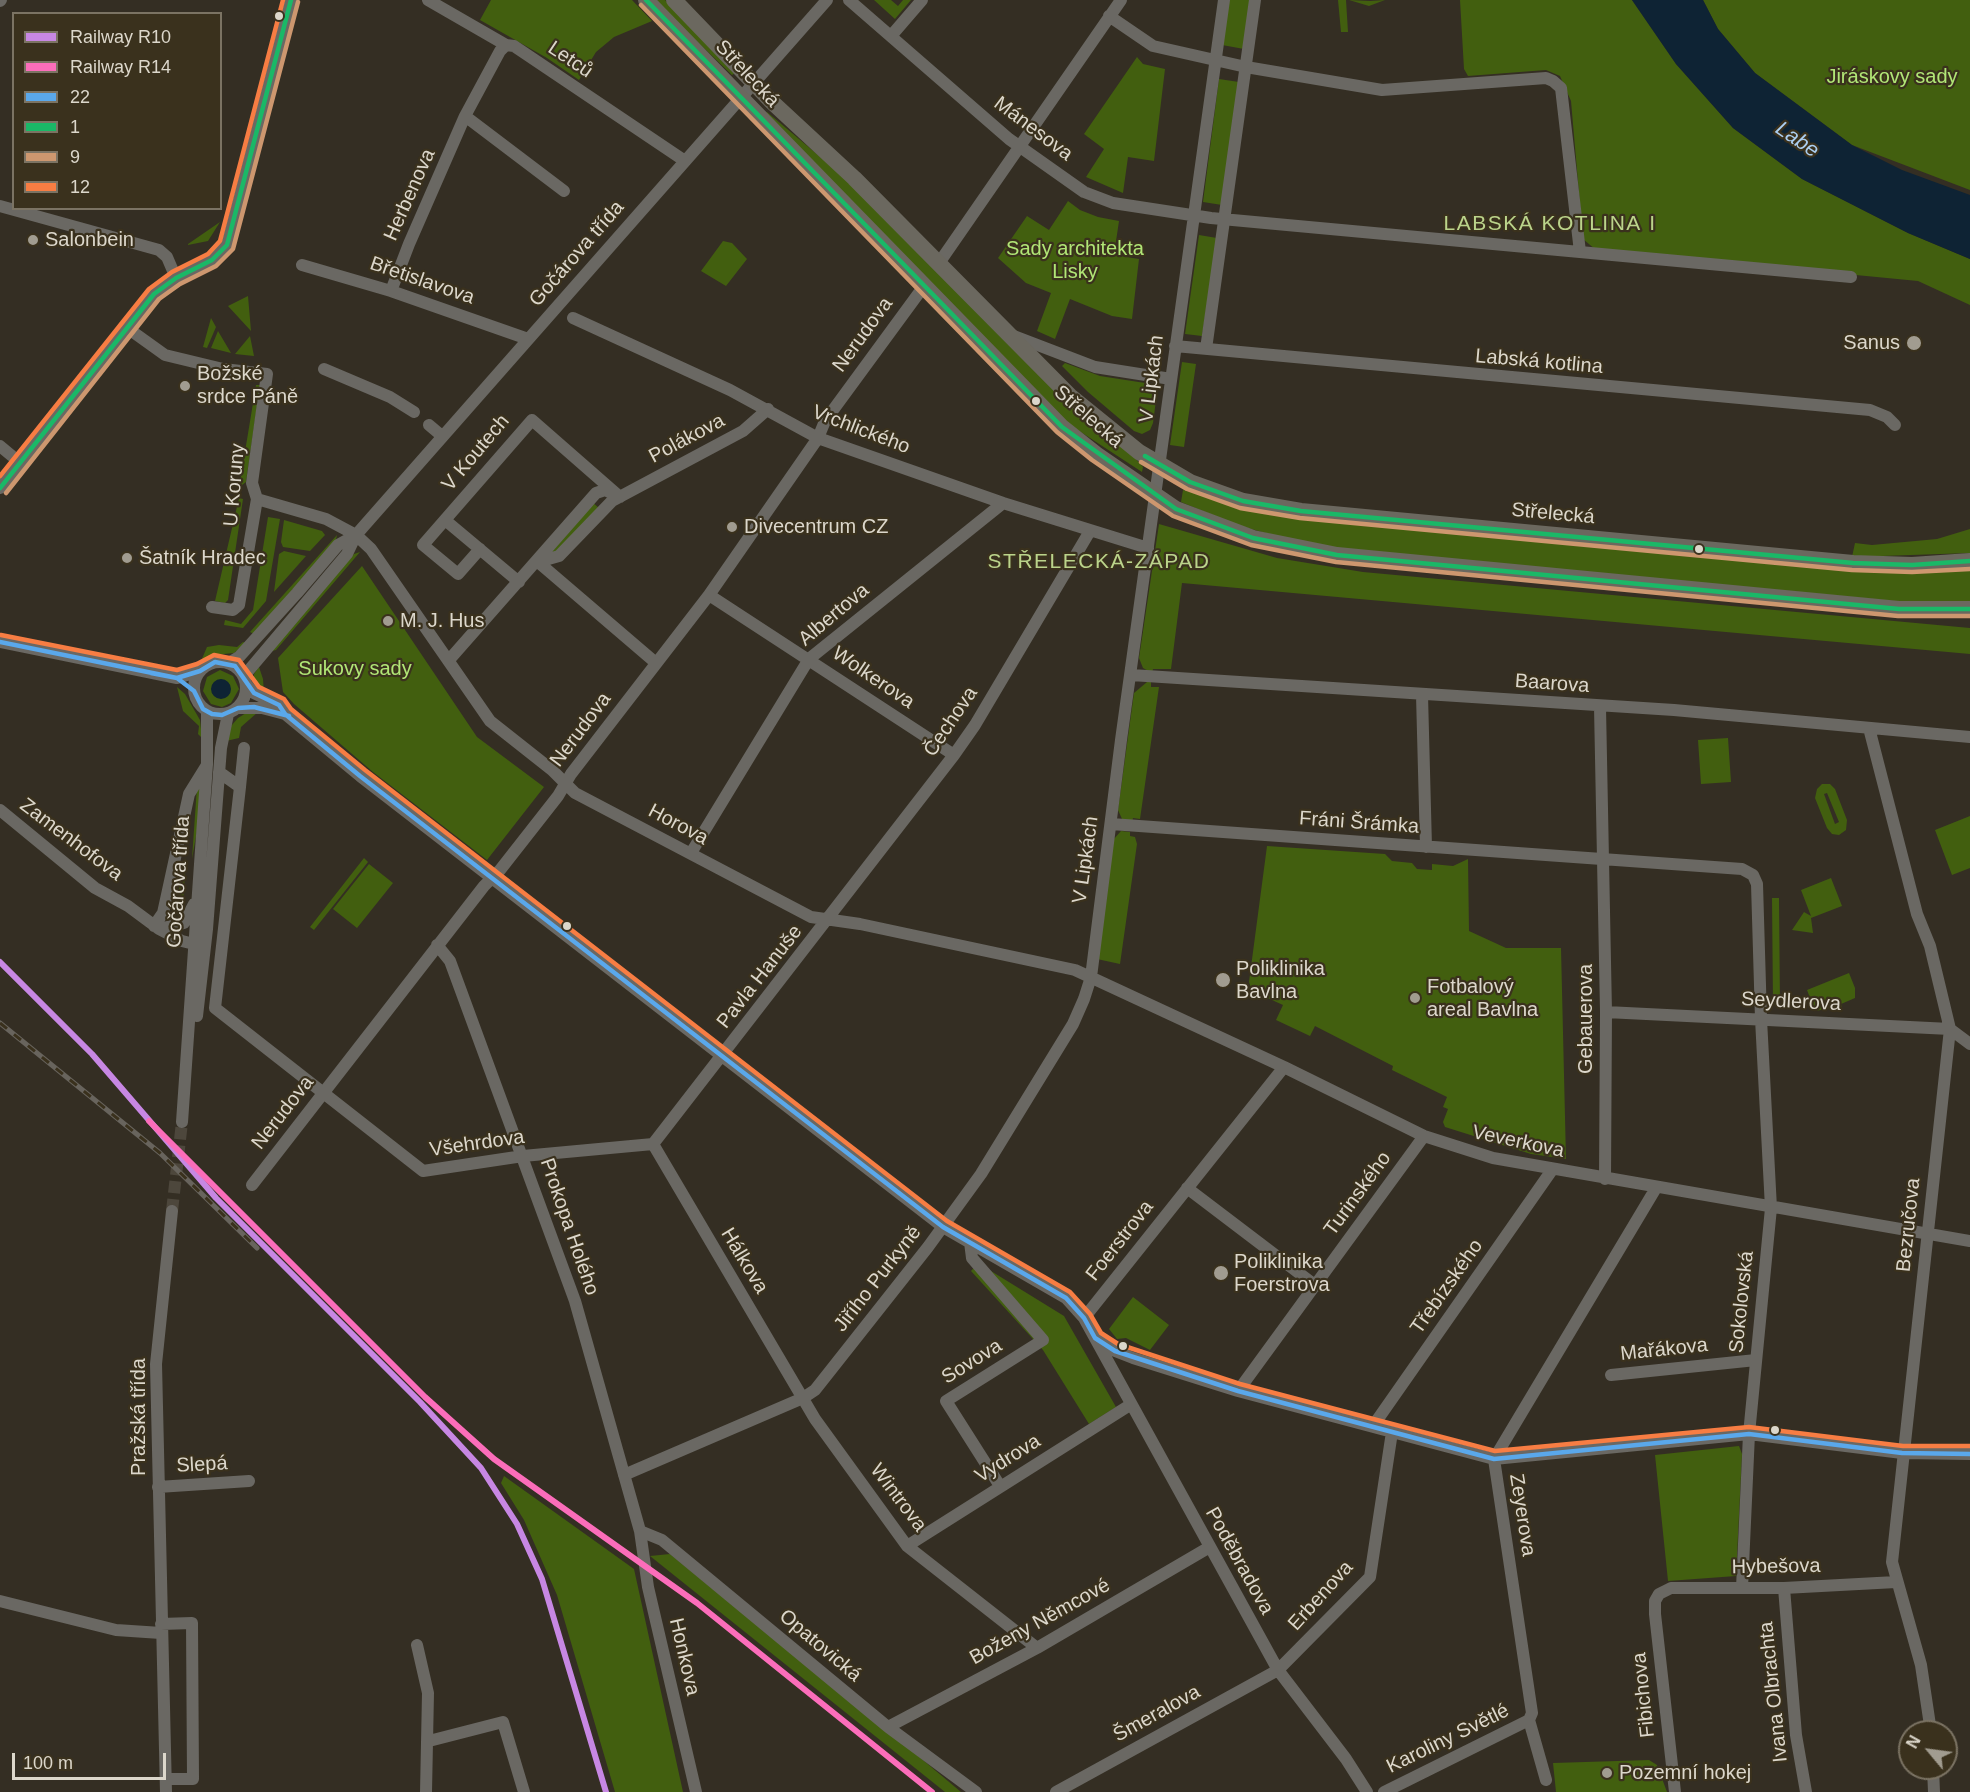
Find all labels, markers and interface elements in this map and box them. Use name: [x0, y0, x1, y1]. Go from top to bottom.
unlabelled marker: [273, 10, 285, 22]
legend: [12, 12, 222, 210]
text: Railway R10: [70, 27, 171, 47]
street label: Střelecká: [710, 35, 784, 113]
street label: Letců: [543, 36, 597, 84]
text: Railway R14: [70, 57, 171, 77]
park label: Jiráskovy sady: [1826, 65, 1958, 89]
text: 22: [70, 87, 90, 107]
street label: Mánesova: [989, 92, 1077, 166]
water label: Labe: [1771, 116, 1823, 164]
text: 1: [70, 117, 80, 137]
street label: Herbenova: [379, 145, 441, 245]
text: 9: [70, 147, 80, 167]
text: 12: [70, 177, 90, 197]
street label: Gočárova třída: [525, 196, 629, 312]
district label: LABSKÁ KOTLINA I: [1443, 211, 1657, 237]
place label: Salonbein: [45, 228, 134, 252]
marker: Salonbein: [26, 233, 40, 247]
park label: Sady architekta Lisky: [1006, 237, 1144, 284]
street label: Břetislavova: [367, 252, 477, 310]
street label: Nerudova: [828, 293, 898, 377]
place label: Sanus: [1843, 331, 1900, 355]
street label: V Lipkách: [1135, 334, 1169, 424]
marker: Sanus: [1905, 334, 1923, 352]
street label: Labská kotlina: [1474, 344, 1604, 380]
place label: Božské srdce Páně: [197, 362, 298, 409]
marker: Božské srdce Páně: [178, 379, 192, 393]
street label: Střelecká: [1049, 381, 1127, 453]
unlabelled marker: [1030, 395, 1042, 407]
street label: Vrchlického: [809, 400, 913, 460]
street label: Polákova: [645, 409, 729, 469]
street label: V Koutech: [437, 410, 515, 496]
street label: U Koruny: [219, 442, 251, 528]
street label: Střelecká: [1510, 498, 1596, 530]
place label: Divecentrum CZ: [744, 515, 888, 539]
marker: Divecentrum CZ: [725, 520, 739, 534]
unlabelled marker: [1693, 543, 1705, 555]
place label: Šatník Hradec: [139, 546, 266, 570]
district label: STŘELECKÁ-ZÁPAD: [988, 549, 1210, 575]
marker: Šatník Hradec: [120, 551, 134, 565]
street label: Albertova: [794, 579, 874, 651]
place label: M. J. Hus: [400, 609, 484, 633]
marker: M. J. Hus: [381, 614, 395, 628]
street label: Wolkerova: [827, 642, 919, 714]
park label: Sukovy sady: [298, 657, 412, 681]
street label: Baarova: [1514, 669, 1590, 699]
street label: Čechova: [919, 683, 983, 761]
street label: Nerudova: [545, 688, 617, 772]
street label: Zamenhofova: [15, 794, 127, 886]
street label: Horova: [644, 799, 712, 851]
street label: Fráni Šrámka: [1298, 807, 1420, 839]
street label: Gočárova třída: [162, 815, 196, 949]
street label: V Lipkách: [1068, 815, 1104, 905]
unlabelled marker: [561, 920, 573, 932]
street label: Pavla Hanuše: [712, 921, 808, 1033]
place label: Poliklinika Bavlna: [1236, 957, 1325, 1004]
street label: Gebauerova: [1574, 964, 1598, 1074]
marker: Poliklinika Bavlna: [1214, 971, 1232, 989]
place label: Fotbalový areal Bavlna: [1427, 975, 1538, 1022]
street label: Seydlerova: [1740, 987, 1842, 1017]
marker: Fotbalový areal Bavlna: [1408, 991, 1422, 1005]
street label: Nerudova: [247, 1071, 319, 1155]
street label: Veverkova: [1470, 1121, 1566, 1163]
street label: Všehrdova: [428, 1125, 526, 1163]
street label: Turinského: [1319, 1147, 1397, 1241]
street label: Prokopa Holého: [534, 1155, 604, 1299]
street label: Bezručova: [1892, 1177, 1926, 1273]
street label: Foerstrova: [1081, 1196, 1159, 1286]
street label: Jiřího Purkyně: [829, 1221, 927, 1337]
street label: Hálkova: [715, 1224, 773, 1298]
street label: Třebízského: [1406, 1235, 1488, 1339]
place label: Poliklinika Foerstrova: [1234, 1250, 1330, 1297]
street label: Sokolovská: [1725, 1250, 1759, 1354]
marker: Poliklinika Foerstrova: [1212, 1264, 1230, 1282]
street label: Mařákova: [1619, 1333, 1709, 1367]
street label: Sovova: [937, 1334, 1007, 1390]
unlabelled marker: [1117, 1340, 1129, 1352]
street label: Pražská třída: [127, 1358, 151, 1476]
unlabelled marker: [1769, 1424, 1781, 1436]
street label: Vydrova: [971, 1430, 1045, 1488]
street label: Slepá: [176, 1452, 228, 1478]
street label: Wintrova: [865, 1459, 931, 1537]
street label: Zeyerova: [1504, 1472, 1540, 1558]
street label: Poděbradova: [1200, 1503, 1278, 1619]
street label: Hybešova: [1731, 1554, 1821, 1580]
street label: Erbenova: [1283, 1556, 1359, 1636]
street label: Boženy Němcové: [966, 1574, 1114, 1670]
street label: Opatovická: [774, 1605, 866, 1687]
street label: Honkova: [663, 1616, 705, 1698]
street label: Ivana Olbrachta: [1755, 1621, 1793, 1763]
street label: Fibichova: [1628, 1651, 1660, 1739]
street label: Šmeralova: [1109, 1680, 1205, 1748]
street label: Karoliny Světlé: [1383, 1699, 1513, 1779]
north arrow: [1898, 1720, 1958, 1780]
text: N: [1903, 1733, 1924, 1751]
scale bar: [15, 1741, 170, 1779]
text: 100 m: [23, 1753, 73, 1773]
place label: Pozemní hokej: [1619, 1761, 1751, 1785]
marker: Pozemní hokej: [1600, 1766, 1614, 1780]

